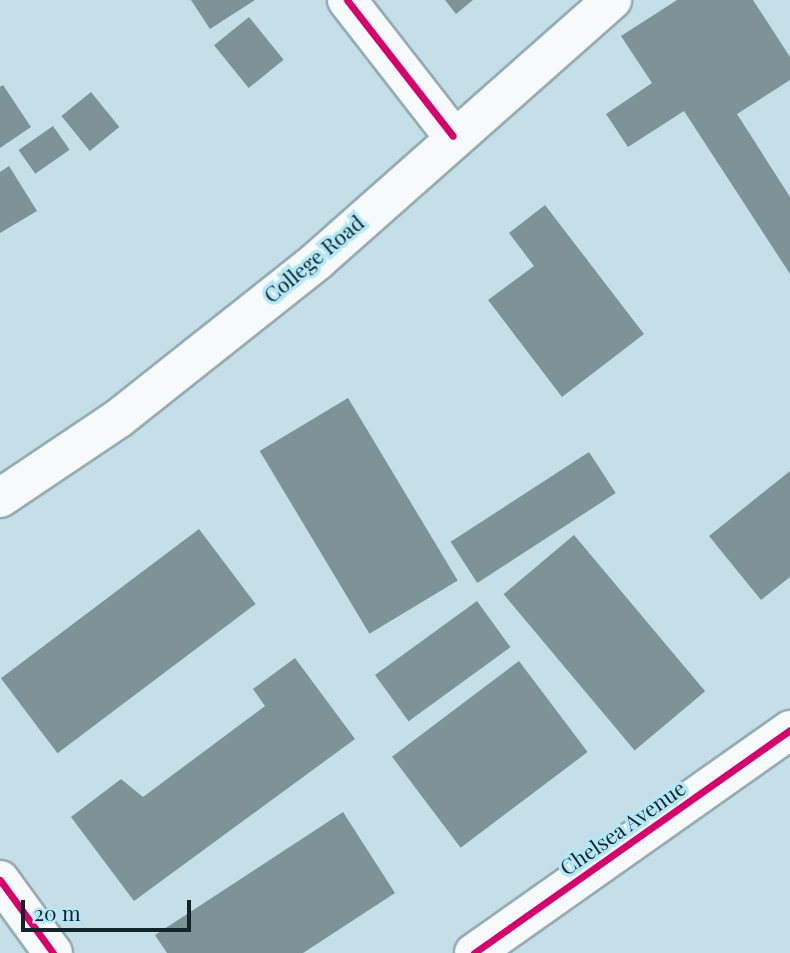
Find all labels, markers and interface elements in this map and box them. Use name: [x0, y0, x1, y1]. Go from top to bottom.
street label: College Road: [258, 209, 368, 307]
street label: Chelsea Avenue: [554, 774, 690, 880]
scale bar: [24, 886, 194, 930]
text: 20 m: [34, 898, 81, 926]

